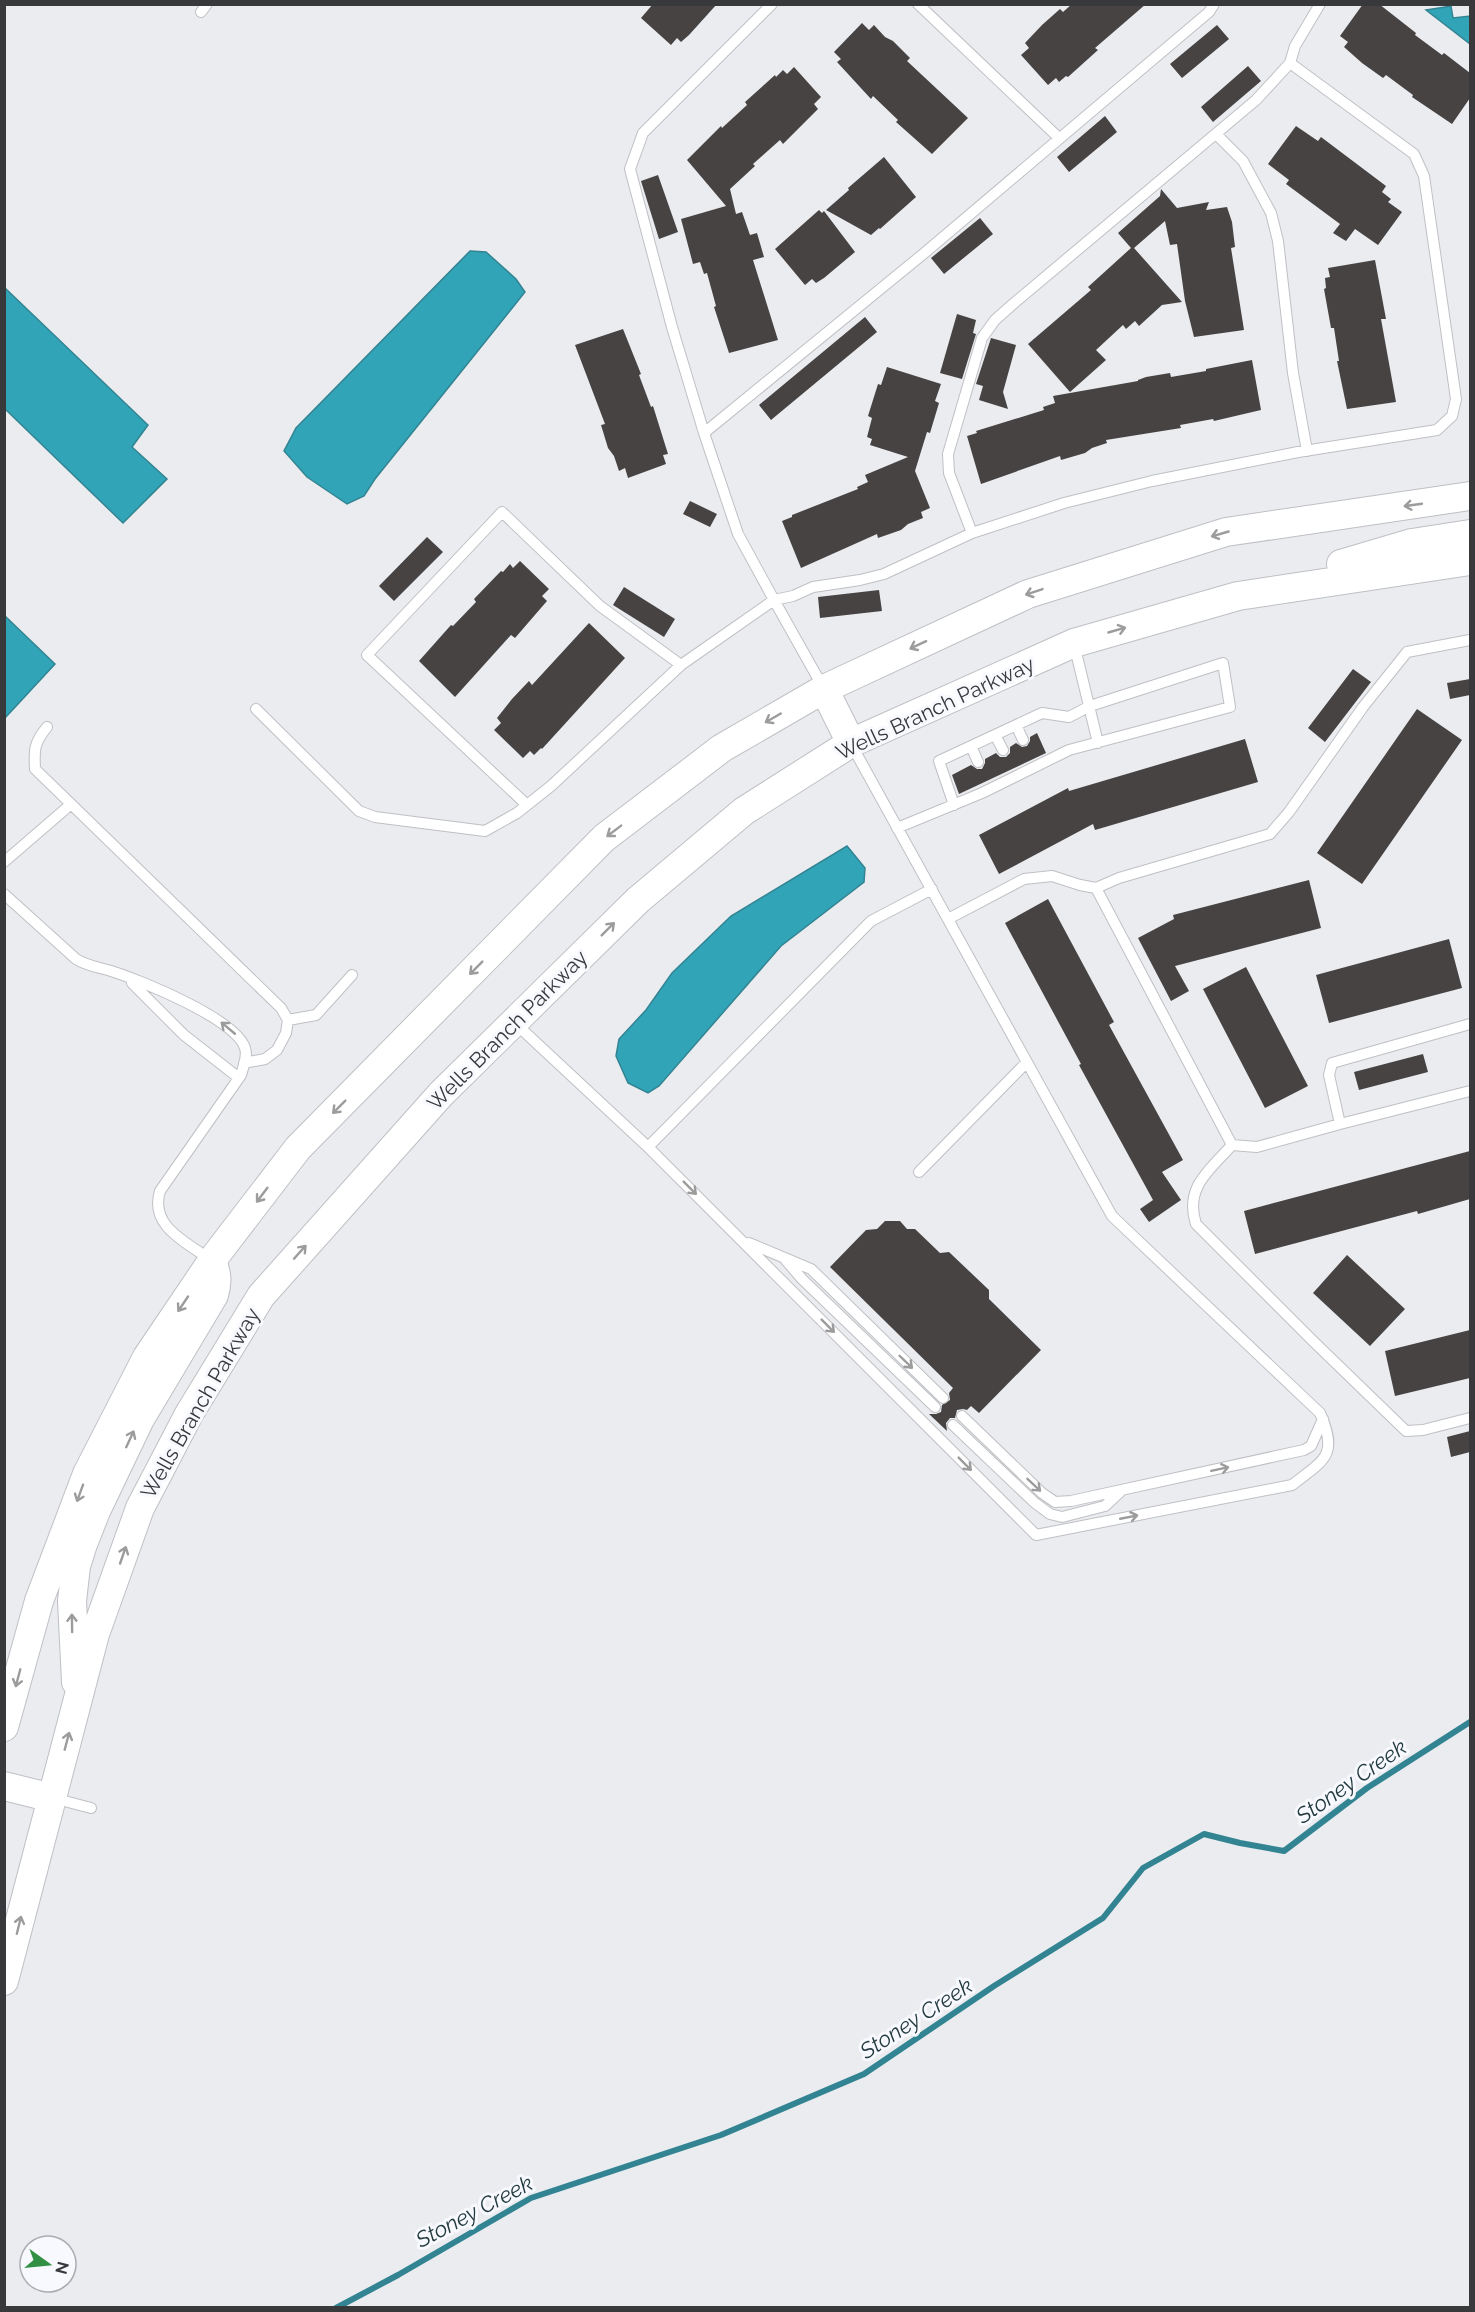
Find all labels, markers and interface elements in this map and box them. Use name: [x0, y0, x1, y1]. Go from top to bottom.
one-way arrow: [1403, 499, 1423, 510]
one-way arrow: [1211, 529, 1230, 540]
one-way arrow: [1025, 588, 1044, 599]
one-way arrow: [1107, 624, 1126, 635]
one-way arrow: [910, 640, 928, 652]
street label: Wells Branch Parkway: [832, 651, 1038, 765]
one-way arrow: [765, 713, 782, 725]
one-way arrow: [606, 824, 622, 837]
one-way arrow: [601, 922, 616, 937]
street label: Wells Branch Parkway: [422, 945, 592, 1115]
one-way arrow: [469, 961, 483, 976]
one-way arrow: [220, 1021, 236, 1034]
one-way arrow: [331, 1100, 346, 1114]
one-way arrow: [682, 1181, 697, 1195]
one-way arrow: [256, 1186, 269, 1202]
one-way arrow: [293, 1245, 307, 1260]
one-way arrow: [177, 1295, 189, 1311]
street label: Wells Branch Parkway: [135, 1303, 265, 1503]
one-way arrow: [820, 1318, 835, 1333]
one-way arrow: [898, 1355, 913, 1369]
one-way arrow: [125, 1430, 137, 1448]
one-way arrow: [958, 1457, 973, 1472]
one-way arrow: [1210, 1463, 1229, 1474]
one-way arrow: [1027, 1478, 1042, 1493]
one-way arrow: [73, 1483, 84, 1501]
one-way arrow: [1118, 1511, 1138, 1522]
one-way arrow: [119, 1546, 130, 1565]
one-way arrow: [66, 1613, 78, 1633]
one-way arrow: [12, 1668, 23, 1687]
one-way arrow: [61, 1732, 73, 1751]
water label: Stoney Creek: [1290, 1733, 1411, 1829]
one-way arrow: [14, 1916, 25, 1935]
water label: Stoney Creek: [854, 1972, 977, 2065]
water label: Stoney Creek: [410, 2169, 537, 2253]
north arrow: [18, 2234, 78, 2294]
text: N: [51, 2259, 73, 2276]

